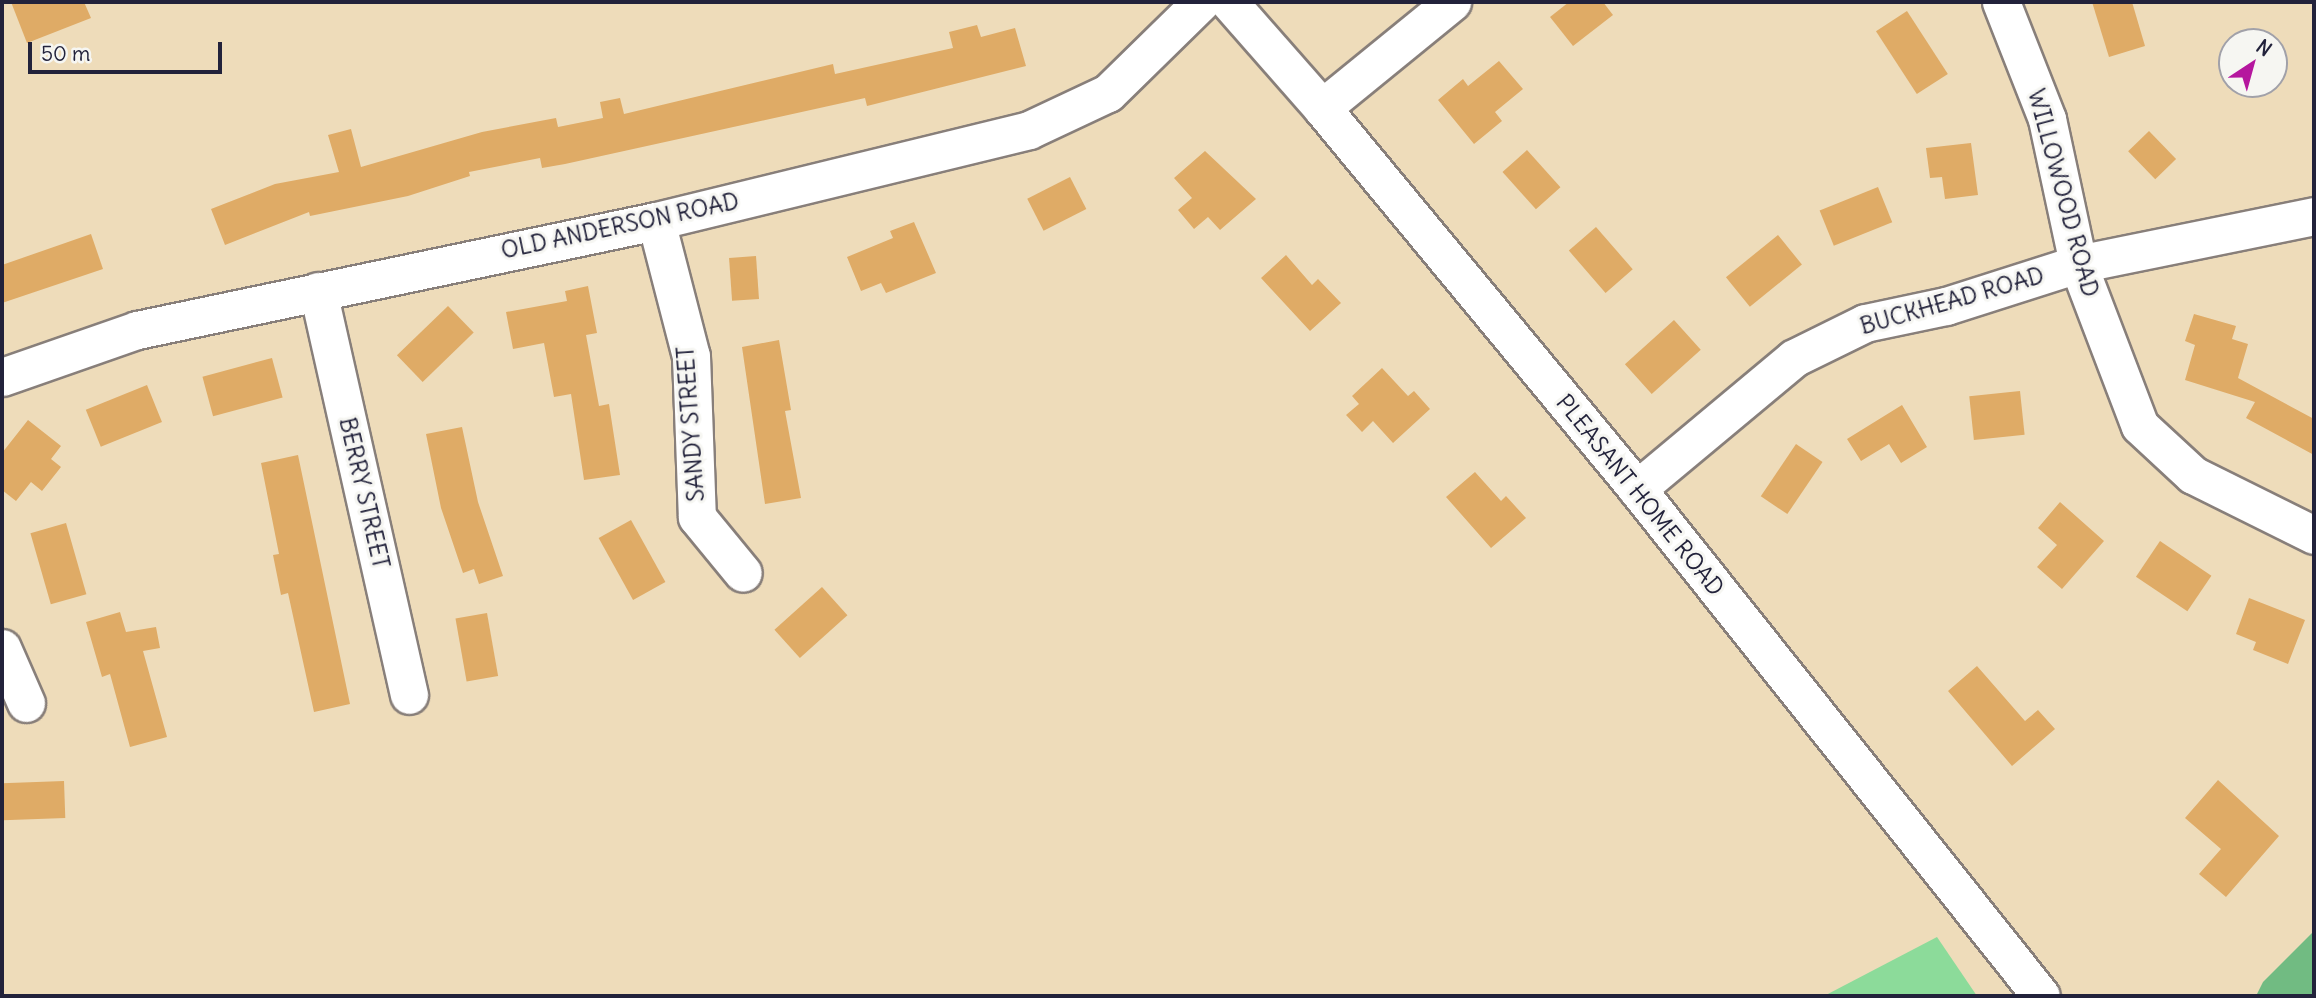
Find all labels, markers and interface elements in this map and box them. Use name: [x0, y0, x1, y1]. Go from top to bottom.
scale bar: [32, 28, 226, 72]
north arrow: [2218, 28, 2288, 98]
text: N: [2252, 34, 2277, 61]
text: 50 m: [41, 40, 90, 67]
street label: WILLOWOOD ROAD: [2022, 86, 2104, 300]
street label: OLD ANDERSON ROAD: [499, 187, 741, 265]
street label: BUCKHEAD ROAD: [1857, 262, 2047, 340]
street label: SANDY STREET: [672, 345, 710, 503]
street label: PLEASANT HOME ROAD: [1550, 389, 1730, 601]
street label: BERRY STREET: [333, 415, 395, 571]

